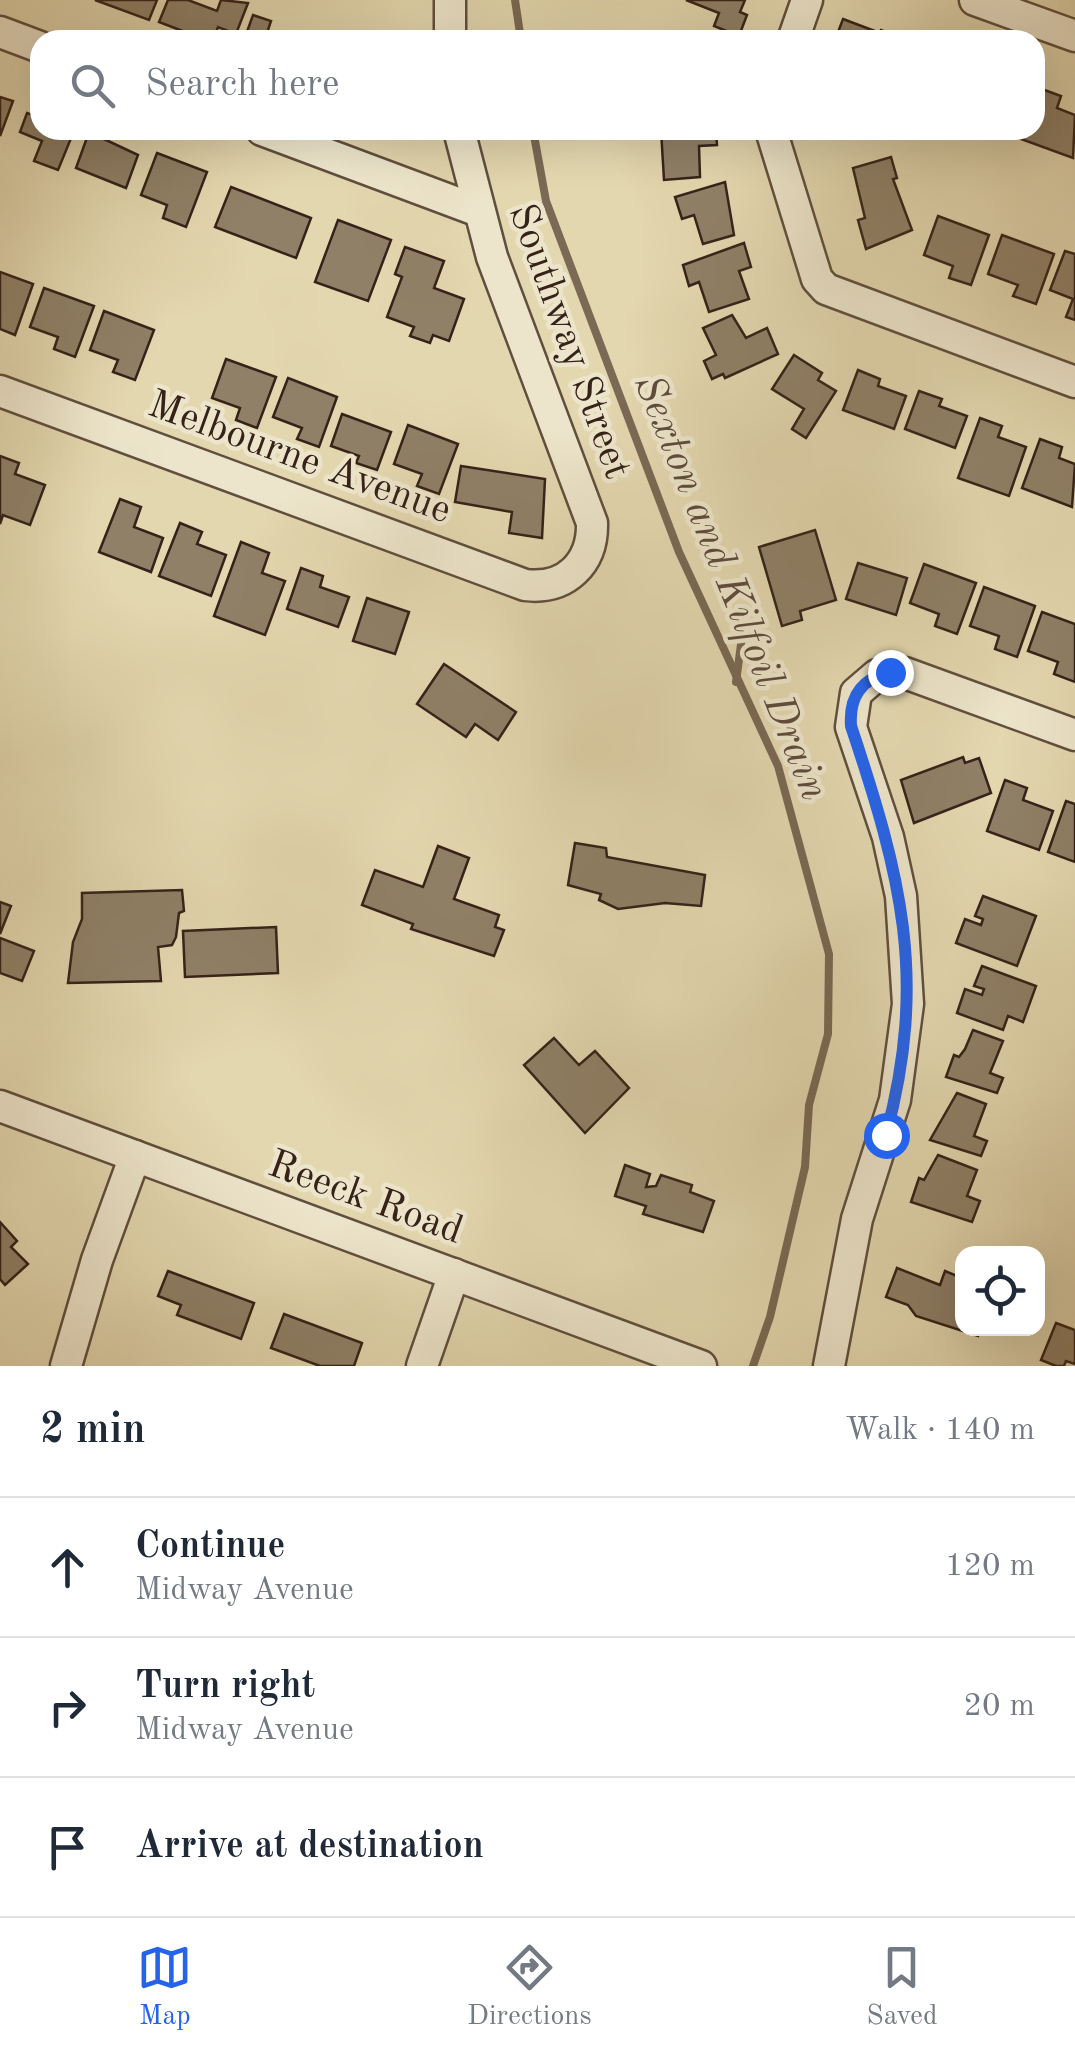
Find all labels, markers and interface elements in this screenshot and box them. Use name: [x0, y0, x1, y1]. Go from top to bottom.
search box: [30, 30, 1045, 140]
icon: search: [65, 58, 120, 113]
text: Search here: [145, 66, 340, 104]
street label: Southway Street: [500, 199, 636, 485]
water label: Sexton and Kilfoil Drain: [625, 369, 835, 807]
street label: Melbourne Avenue: [142, 386, 456, 532]
route end: [868, 650, 914, 696]
route start: [864, 1113, 910, 1159]
street label: Reeck Road: [262, 1145, 468, 1253]
map controls: [955, 1246, 1045, 1336]
button: locate: [955, 1246, 1045, 1336]
text: 2 min: [40, 1410, 146, 1452]
text: Walk · 140 m: [845, 1415, 1035, 1447]
text: Continue: [135, 1528, 285, 1566]
icon: ahead: [40, 1540, 95, 1595]
text: 120 m: [945, 1551, 1035, 1583]
text: Midway Avenue: [135, 1575, 354, 1607]
text: Turn right: [135, 1668, 315, 1706]
icon: right: [40, 1680, 95, 1735]
text: 20 m: [964, 1691, 1035, 1723]
text: Midway Avenue: [135, 1715, 354, 1747]
icon: arrive: [40, 1820, 95, 1875]
text: Arrive at destination: [135, 1828, 484, 1866]
tab: Map: [137, 1940, 192, 2035]
tab: Directions: [467, 1940, 592, 2035]
tab: Saved: [866, 1940, 938, 2035]

